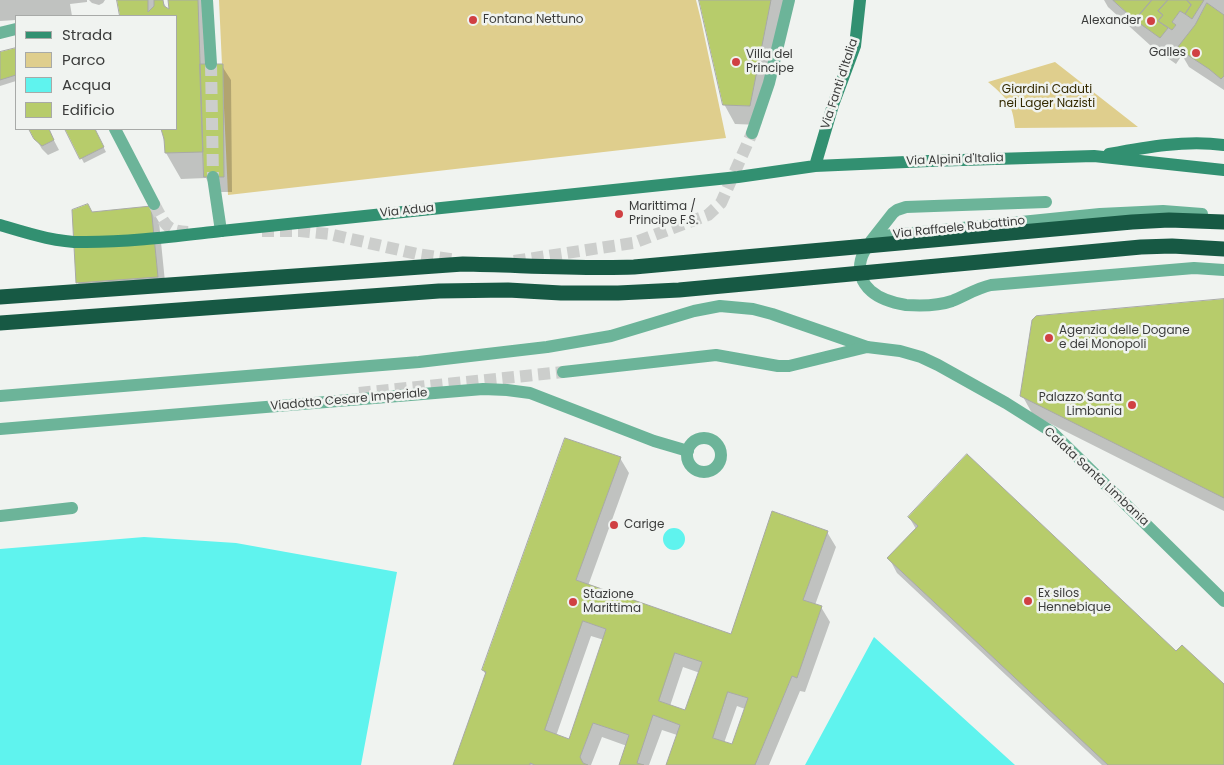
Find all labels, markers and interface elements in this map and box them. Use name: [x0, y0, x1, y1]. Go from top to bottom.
place label: Fontana Nettuno: [483, 13, 584, 27]
marker: Fontana Nettuno: [467, 14, 479, 26]
place label: Alexander: [1081, 14, 1141, 28]
legend: [15, 15, 178, 130]
marker: Alexander: [1145, 15, 1157, 27]
text: Strada: [62, 24, 112, 45]
street label: Via Fanti d'Italia: [819, 37, 861, 131]
place label: Galles: [1149, 46, 1186, 60]
marker: Galles: [1190, 47, 1202, 59]
place label: Villa del Principe: [746, 48, 794, 76]
text: Parco: [62, 49, 105, 70]
marker: Villa del Principe: [730, 56, 742, 68]
text: Acqua: [62, 74, 111, 95]
park label: Giardini Caduti nei Lager Nazisti: [999, 83, 1095, 111]
text: Edificio: [62, 99, 115, 120]
street label: Via Alpini d'Italia: [906, 151, 1004, 169]
place label: Marittima / Principe F.S.: [629, 200, 698, 228]
street label: Via Adua: [379, 201, 435, 221]
marker: Marittima / Principe F.S.: [613, 208, 625, 220]
street label: Via Raffaele Rubattino: [892, 214, 1026, 242]
place label: Agenzia delle Dogane e dei Monopoli: [1059, 324, 1190, 352]
marker: Agenzia delle Dogane e dei Monopoli: [1043, 332, 1055, 344]
street label: Viadotto Cesare Imperiale: [270, 386, 428, 414]
place label: Palazzo Santa Limbania: [1039, 391, 1122, 419]
marker: Palazzo Santa Limbania: [1126, 399, 1138, 411]
street label: Calata Santa Limbania: [1041, 425, 1151, 529]
place label: Carige: [624, 518, 664, 532]
marker: Carige: [608, 519, 620, 531]
place label: Ex silos Hennebique: [1038, 587, 1111, 615]
place label: Stazione Marittima: [583, 588, 641, 616]
marker: Ex silos Hennebique: [1022, 595, 1034, 607]
marker: Stazione Marittima: [567, 596, 579, 608]

